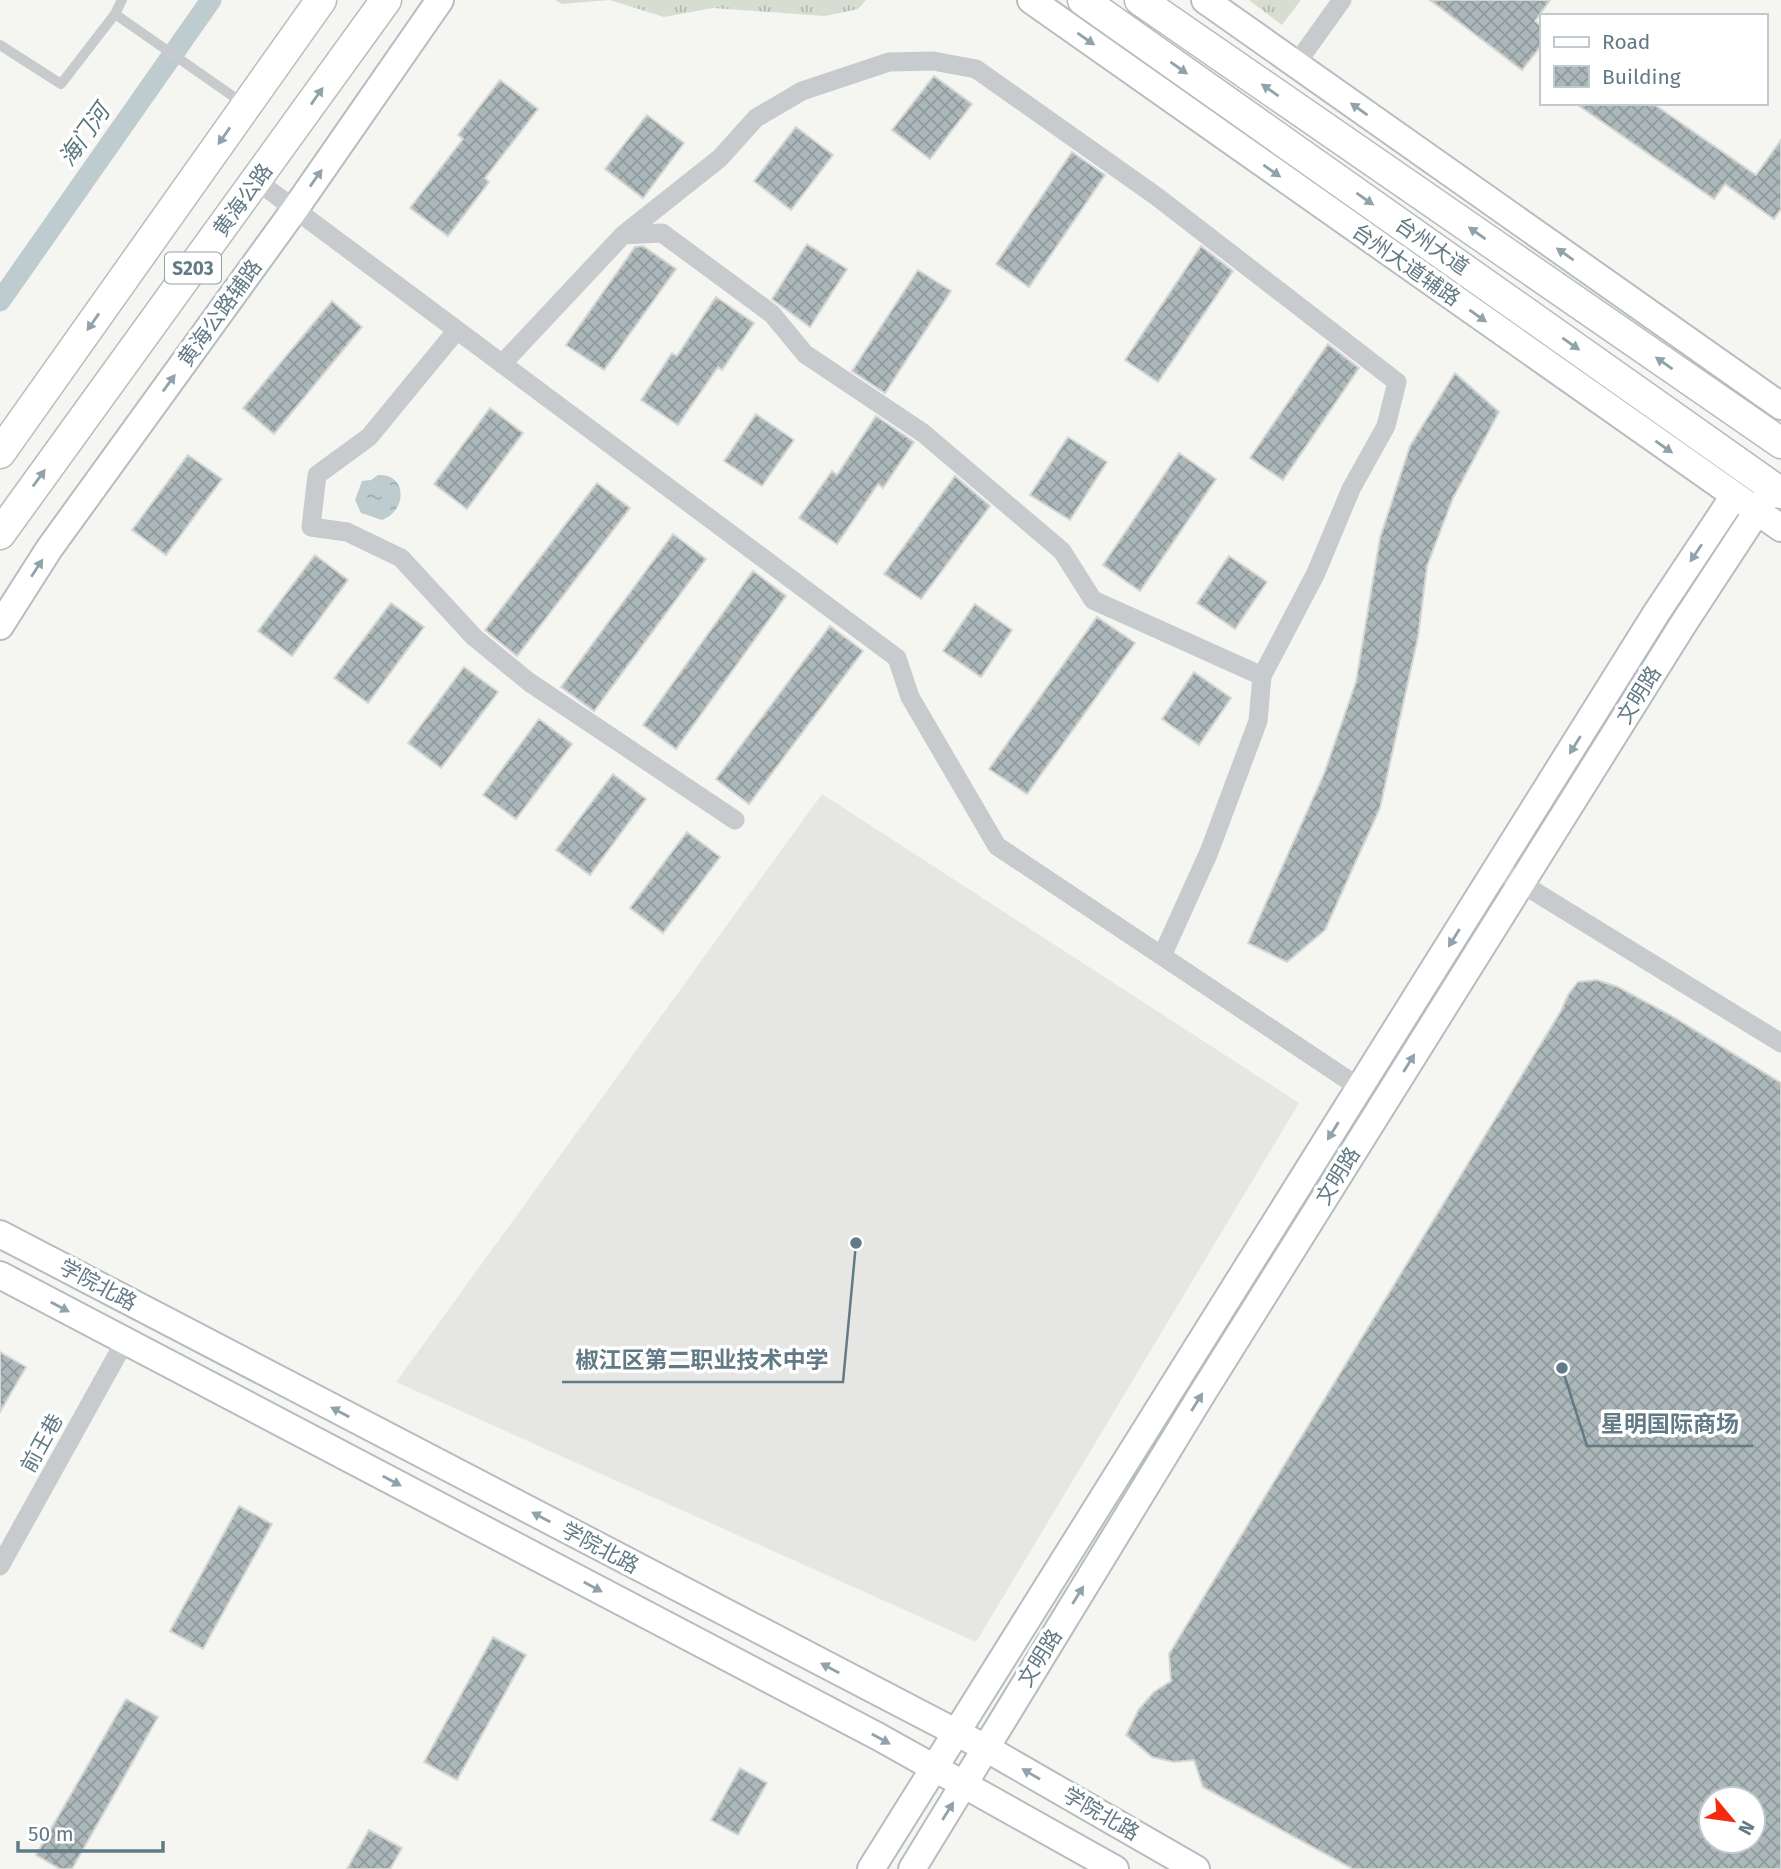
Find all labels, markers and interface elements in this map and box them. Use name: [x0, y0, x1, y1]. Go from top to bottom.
legend: [1540, 14, 1767, 105]
text: Road: [1602, 29, 1650, 55]
one-way arrow: [1077, 32, 1095, 46]
one-way arrow: [1170, 61, 1188, 75]
text: Building: [1602, 64, 1681, 90]
one-way arrow: [1261, 83, 1279, 97]
one-way arrow: [310, 87, 324, 105]
water label: 海门河: [53, 95, 118, 171]
one-way arrow: [1350, 102, 1368, 116]
one-way arrow: [218, 127, 232, 145]
street label: 黄海公路: [208, 158, 278, 242]
one-way arrow: [1263, 164, 1281, 178]
one-way arrow: [309, 169, 322, 188]
one-way arrow: [1356, 192, 1374, 206]
street label: 台州大道: [1390, 211, 1474, 281]
street label: 台州大道辅路: [1347, 218, 1465, 312]
one-way arrow: [1468, 226, 1486, 240]
one-way arrow: [1556, 247, 1574, 261]
road number: S203: [165, 252, 221, 284]
street label: 黄海公路辅路: [172, 254, 268, 372]
one-way arrow: [1469, 309, 1487, 323]
one-way arrow: [86, 313, 100, 331]
one-way arrow: [1562, 337, 1580, 351]
one-way arrow: [1655, 356, 1673, 370]
one-way arrow: [162, 374, 176, 392]
one-way arrow: [1655, 440, 1673, 454]
one-way arrow: [32, 469, 46, 487]
one-way arrow: [1689, 544, 1703, 562]
one-way arrow: [30, 558, 43, 578]
street label: 文明路: [1611, 661, 1667, 729]
one-way arrow: [1568, 736, 1581, 755]
one-way arrow: [1448, 929, 1461, 948]
one-way arrow: [1402, 1054, 1415, 1073]
one-way arrow: [1326, 1121, 1339, 1140]
street label: 文明路: [1310, 1142, 1366, 1210]
street label: 学院北路: [55, 1254, 141, 1316]
one-way arrow: [51, 1301, 70, 1313]
callout: 椒江区第二职业技术中学: [562, 1338, 843, 1382]
text: 椒江区第二职业技术中学: [576, 1346, 829, 1374]
one-way arrow: [1191, 1392, 1204, 1411]
callout: 星明国际商场: [1587, 1402, 1753, 1446]
one-way arrow: [330, 1406, 350, 1417]
street label: 前王巷: [15, 1409, 69, 1477]
text: 星明国际商场: [1601, 1410, 1739, 1438]
one-way arrow: [382, 1476, 402, 1487]
one-way arrow: [532, 1511, 551, 1523]
street label: 学院北路: [557, 1517, 643, 1579]
one-way arrow: [583, 1582, 603, 1593]
one-way arrow: [1072, 1586, 1084, 1605]
street label: 文明路: [1012, 1624, 1068, 1692]
one-way arrow: [820, 1662, 840, 1673]
one-way arrow: [872, 1733, 891, 1745]
one-way arrow: [1021, 1768, 1041, 1780]
street label: 学院北路: [1058, 1782, 1144, 1846]
north arrow: [1697, 1785, 1767, 1855]
one-way arrow: [941, 1801, 954, 1820]
scale bar: [18, 1810, 163, 1854]
text: N: [1733, 1817, 1760, 1839]
text: 50 m: [28, 1821, 74, 1847]

